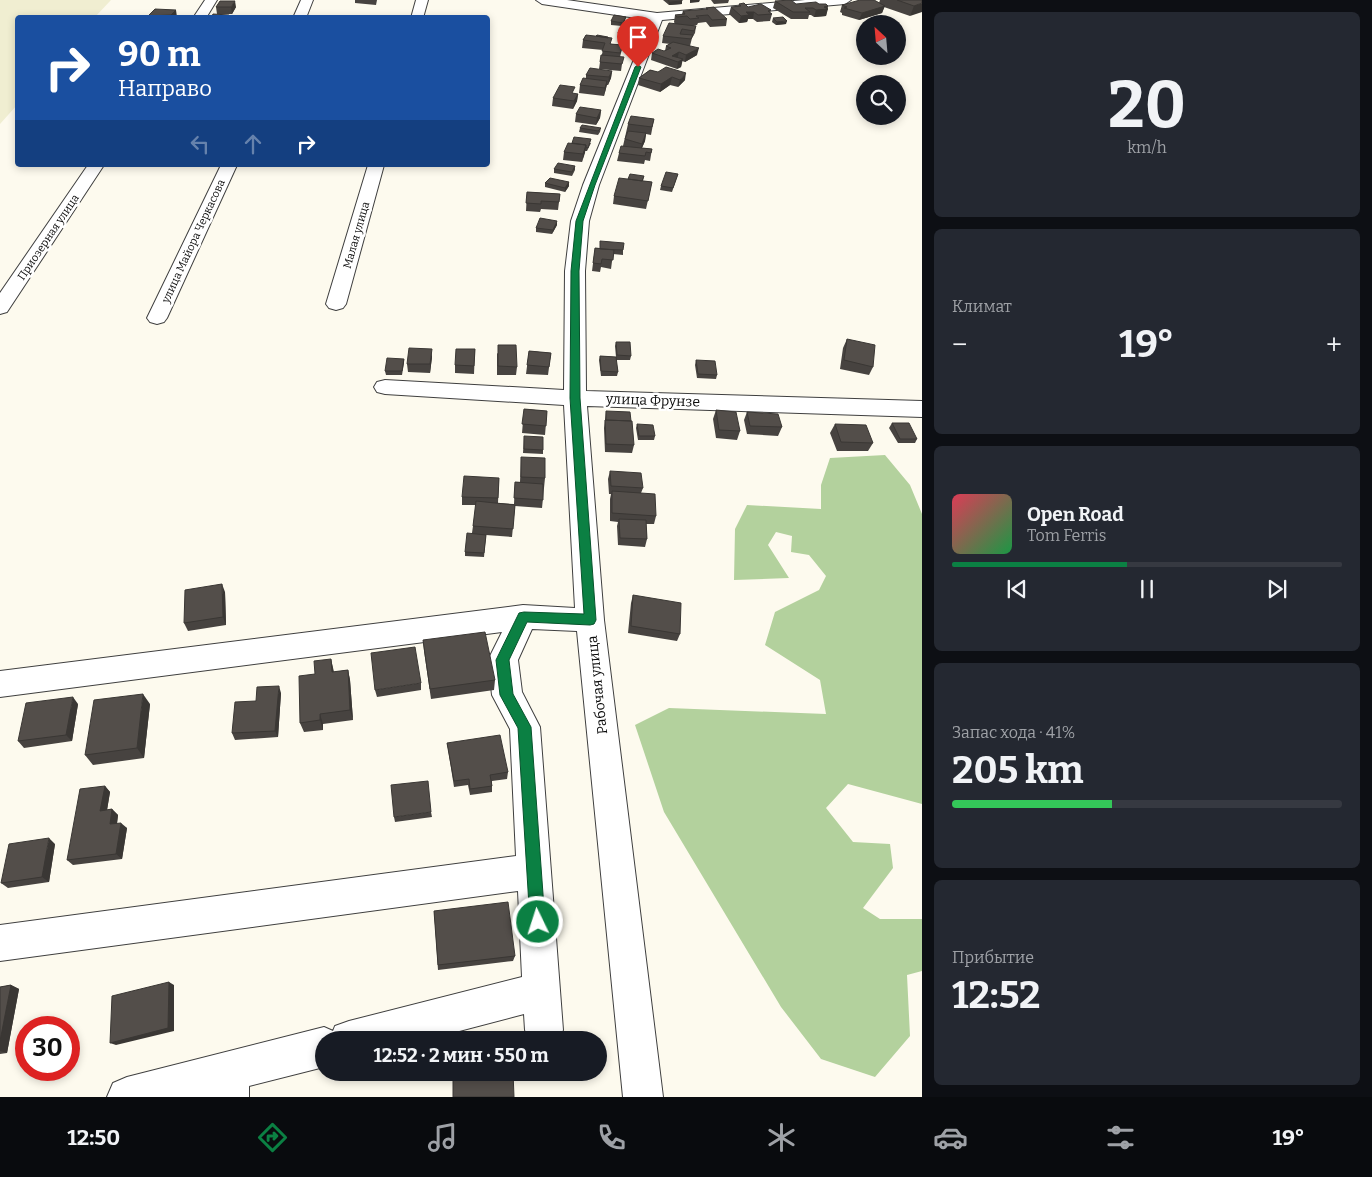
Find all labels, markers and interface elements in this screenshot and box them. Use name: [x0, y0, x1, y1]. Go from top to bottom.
north arrow: [856, 15, 906, 65]
map controls: [856, 15, 906, 125]
pin: [617, 16, 659, 67]
icon: arrive: [624, 23, 652, 51]
text: 90 m: [118, 33, 201, 75]
icon: right: [35, 35, 100, 100]
text: 20: [1108, 66, 1186, 144]
text: Направо: [118, 75, 212, 102]
button: search: [856, 75, 906, 125]
icon: left: [186, 130, 214, 158]
icon: ahead: [239, 130, 267, 158]
icon: right: [292, 130, 320, 158]
text: km/h: [1127, 138, 1167, 157]
street label: улица Майора Черкасова: [159, 177, 228, 306]
street label: Приозерная улица: [15, 192, 82, 283]
street label: Малая улица: [341, 200, 372, 270]
text: Климат: [952, 297, 1012, 316]
text: 19°: [1119, 321, 1174, 367]
text: −: [952, 328, 967, 361]
text: +: [1326, 328, 1342, 361]
street label: улица Фрунзе: [605, 390, 700, 411]
text: Open Road: [1027, 503, 1124, 526]
text: Tom Ferris: [1027, 526, 1106, 545]
icon: previous: [1003, 575, 1031, 603]
icon: pause: [1133, 575, 1161, 603]
icon: next: [1263, 575, 1291, 603]
street label: Рабочая улица: [584, 634, 611, 735]
text: Запас хода · 41%: [952, 723, 1075, 742]
text: 205 km: [952, 747, 1083, 793]
position arrow: [511, 895, 563, 947]
text: Прибытие: [952, 948, 1034, 967]
text: 12:52: [952, 972, 1040, 1018]
speed limit sign: 30: [15, 1016, 80, 1081]
text: 12:52 · 2 мин · 550 m: [373, 1044, 549, 1067]
icon: directions: [255, 1120, 290, 1155]
icon: music: [425, 1120, 460, 1155]
icon: phone: [594, 1120, 629, 1155]
icon: climate: [764, 1120, 799, 1155]
icon: car: [933, 1120, 968, 1155]
icon: filters: [1103, 1120, 1138, 1155]
text: 12:50: [67, 1124, 120, 1151]
text: 19°: [1273, 1124, 1305, 1151]

